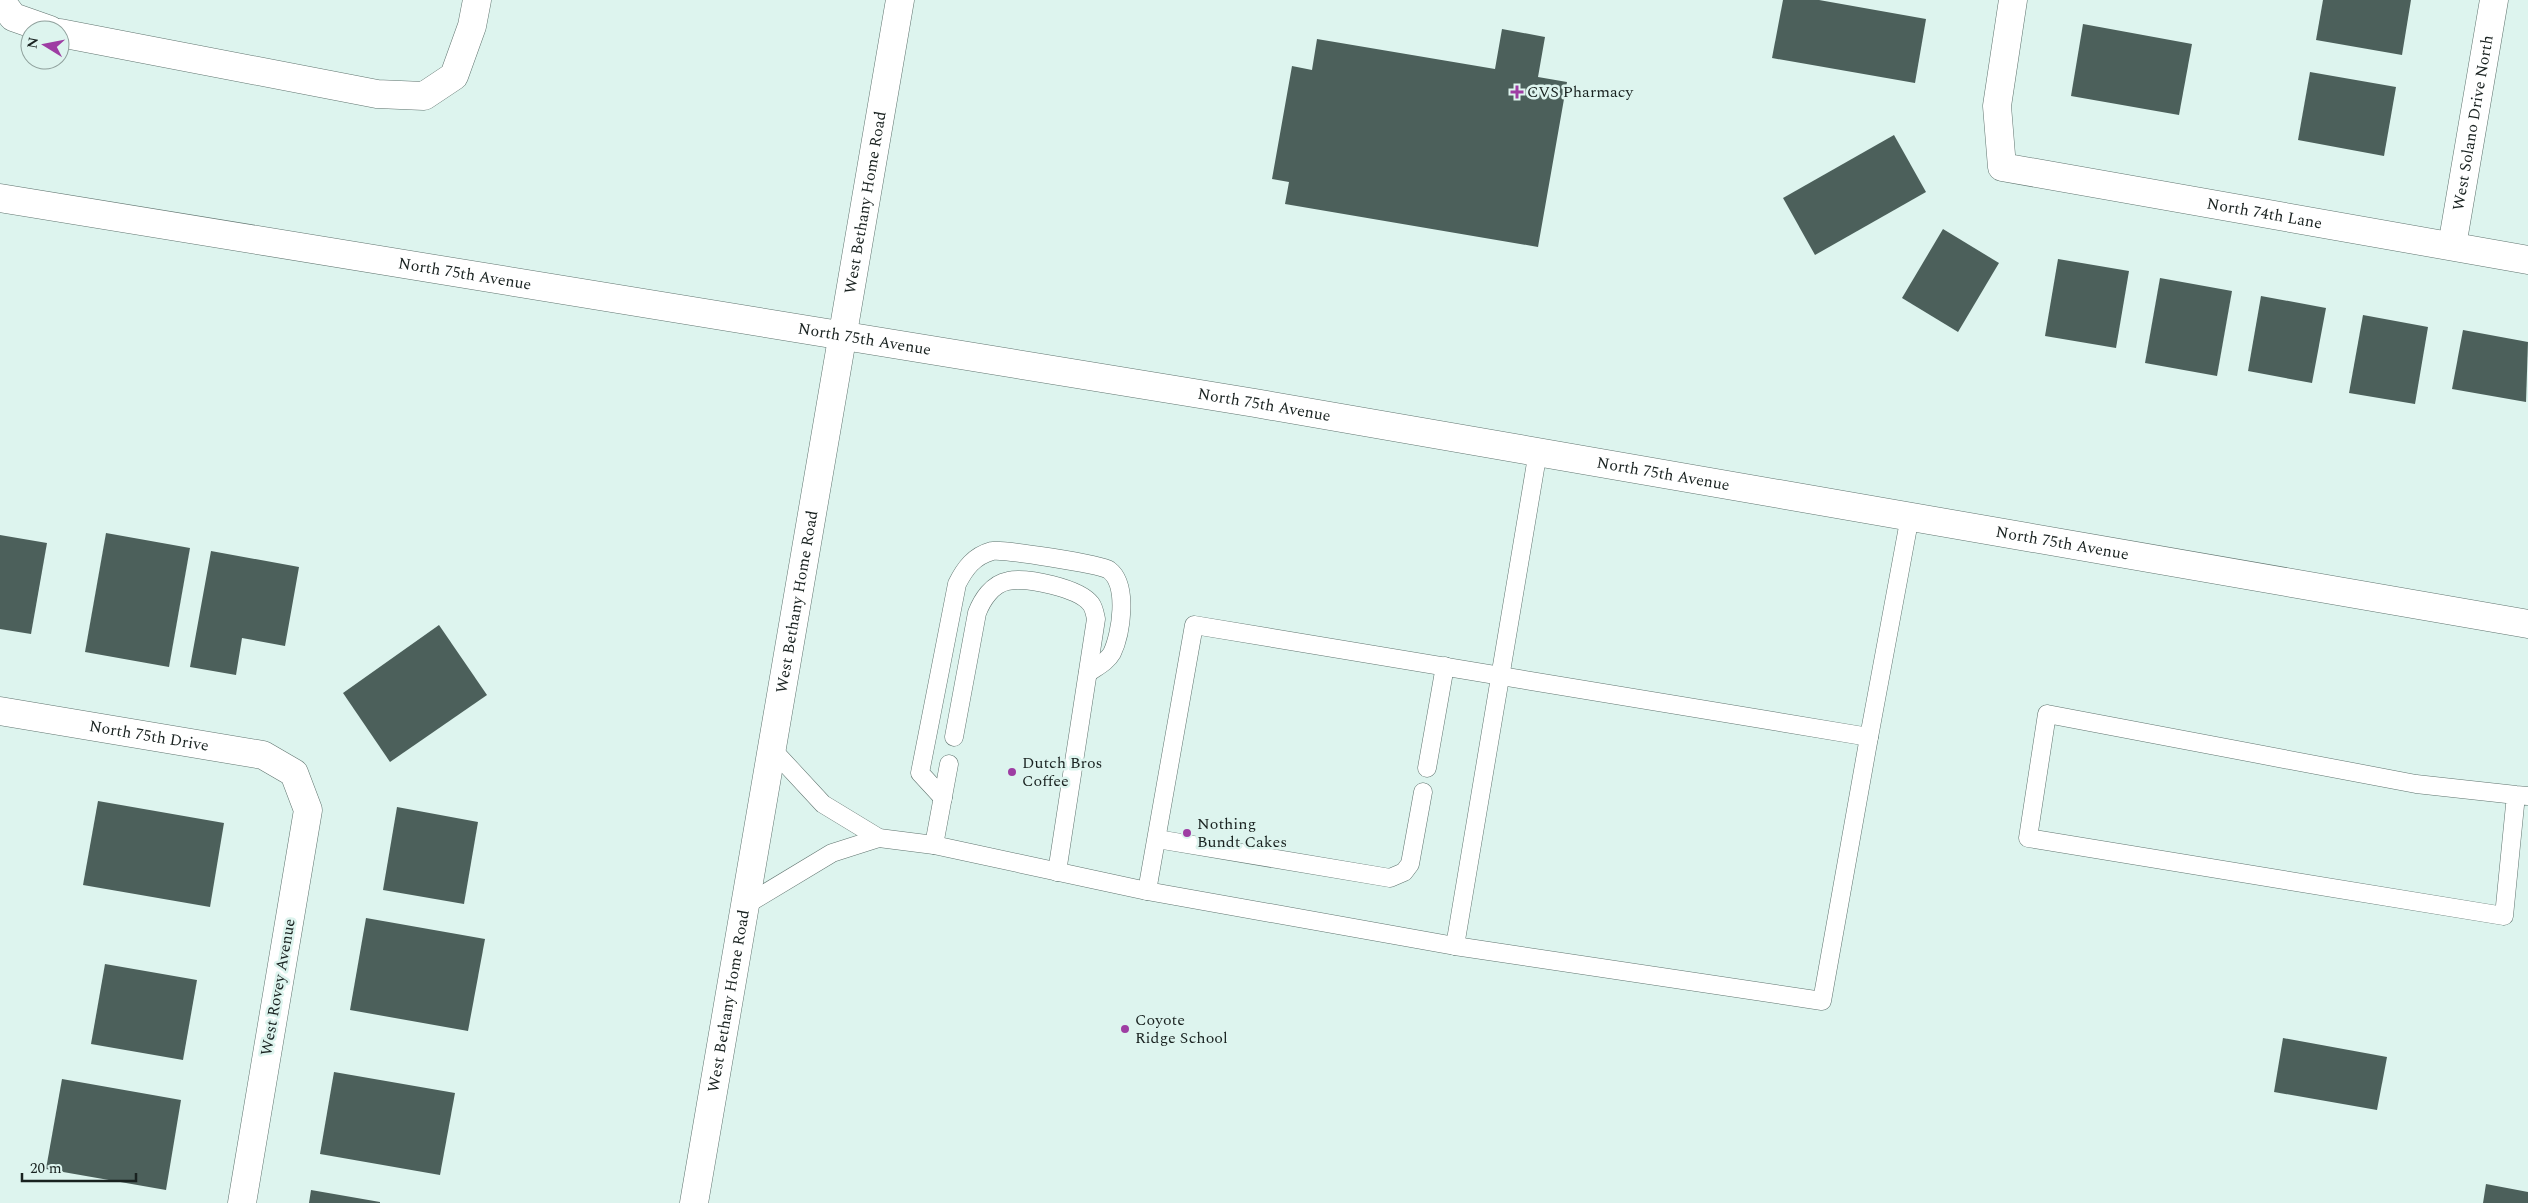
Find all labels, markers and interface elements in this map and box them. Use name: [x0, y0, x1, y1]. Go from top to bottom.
north arrow: [20, 20, 70, 70]
street label: West Solano Drive North: [2446, 33, 2500, 212]
text: N: [21, 35, 44, 50]
place label: CVS Pharmacy: [1527, 80, 1634, 104]
marker: CVS Pharmacy: [1511, 86, 1523, 98]
street label: West Bethany Home Road: [838, 109, 893, 296]
street label: North 74th Lane: [2205, 191, 2324, 235]
street label: North 75th Avenue: [396, 251, 533, 297]
street label: North 75th Avenue: [796, 317, 933, 362]
street label: North 75th Avenue: [1196, 382, 1333, 428]
street label: North 75th Avenue: [1595, 451, 1732, 497]
street label: West Bethany Home Road: [770, 509, 824, 695]
street label: North 75th Avenue: [1994, 520, 2131, 566]
street label: North 75th Drive: [87, 714, 211, 758]
place label: Dutch Bros Coffee: [1022, 751, 1102, 793]
marker: Dutch Bros Coffee: [1006, 766, 1018, 778]
place label: Nothing Bundt Cakes: [1197, 812, 1287, 854]
marker: Nothing Bundt Cakes: [1181, 827, 1193, 839]
street label: West Bethany Home Road: [701, 908, 756, 1094]
street label: West Rovey Avenue: [254, 917, 302, 1057]
place label: Coyote Ridge School: [1135, 1008, 1228, 1050]
marker: Coyote Ridge School: [1119, 1023, 1131, 1035]
scale bar: [22, 1150, 136, 1182]
text: 20 m: [30, 1157, 62, 1180]

